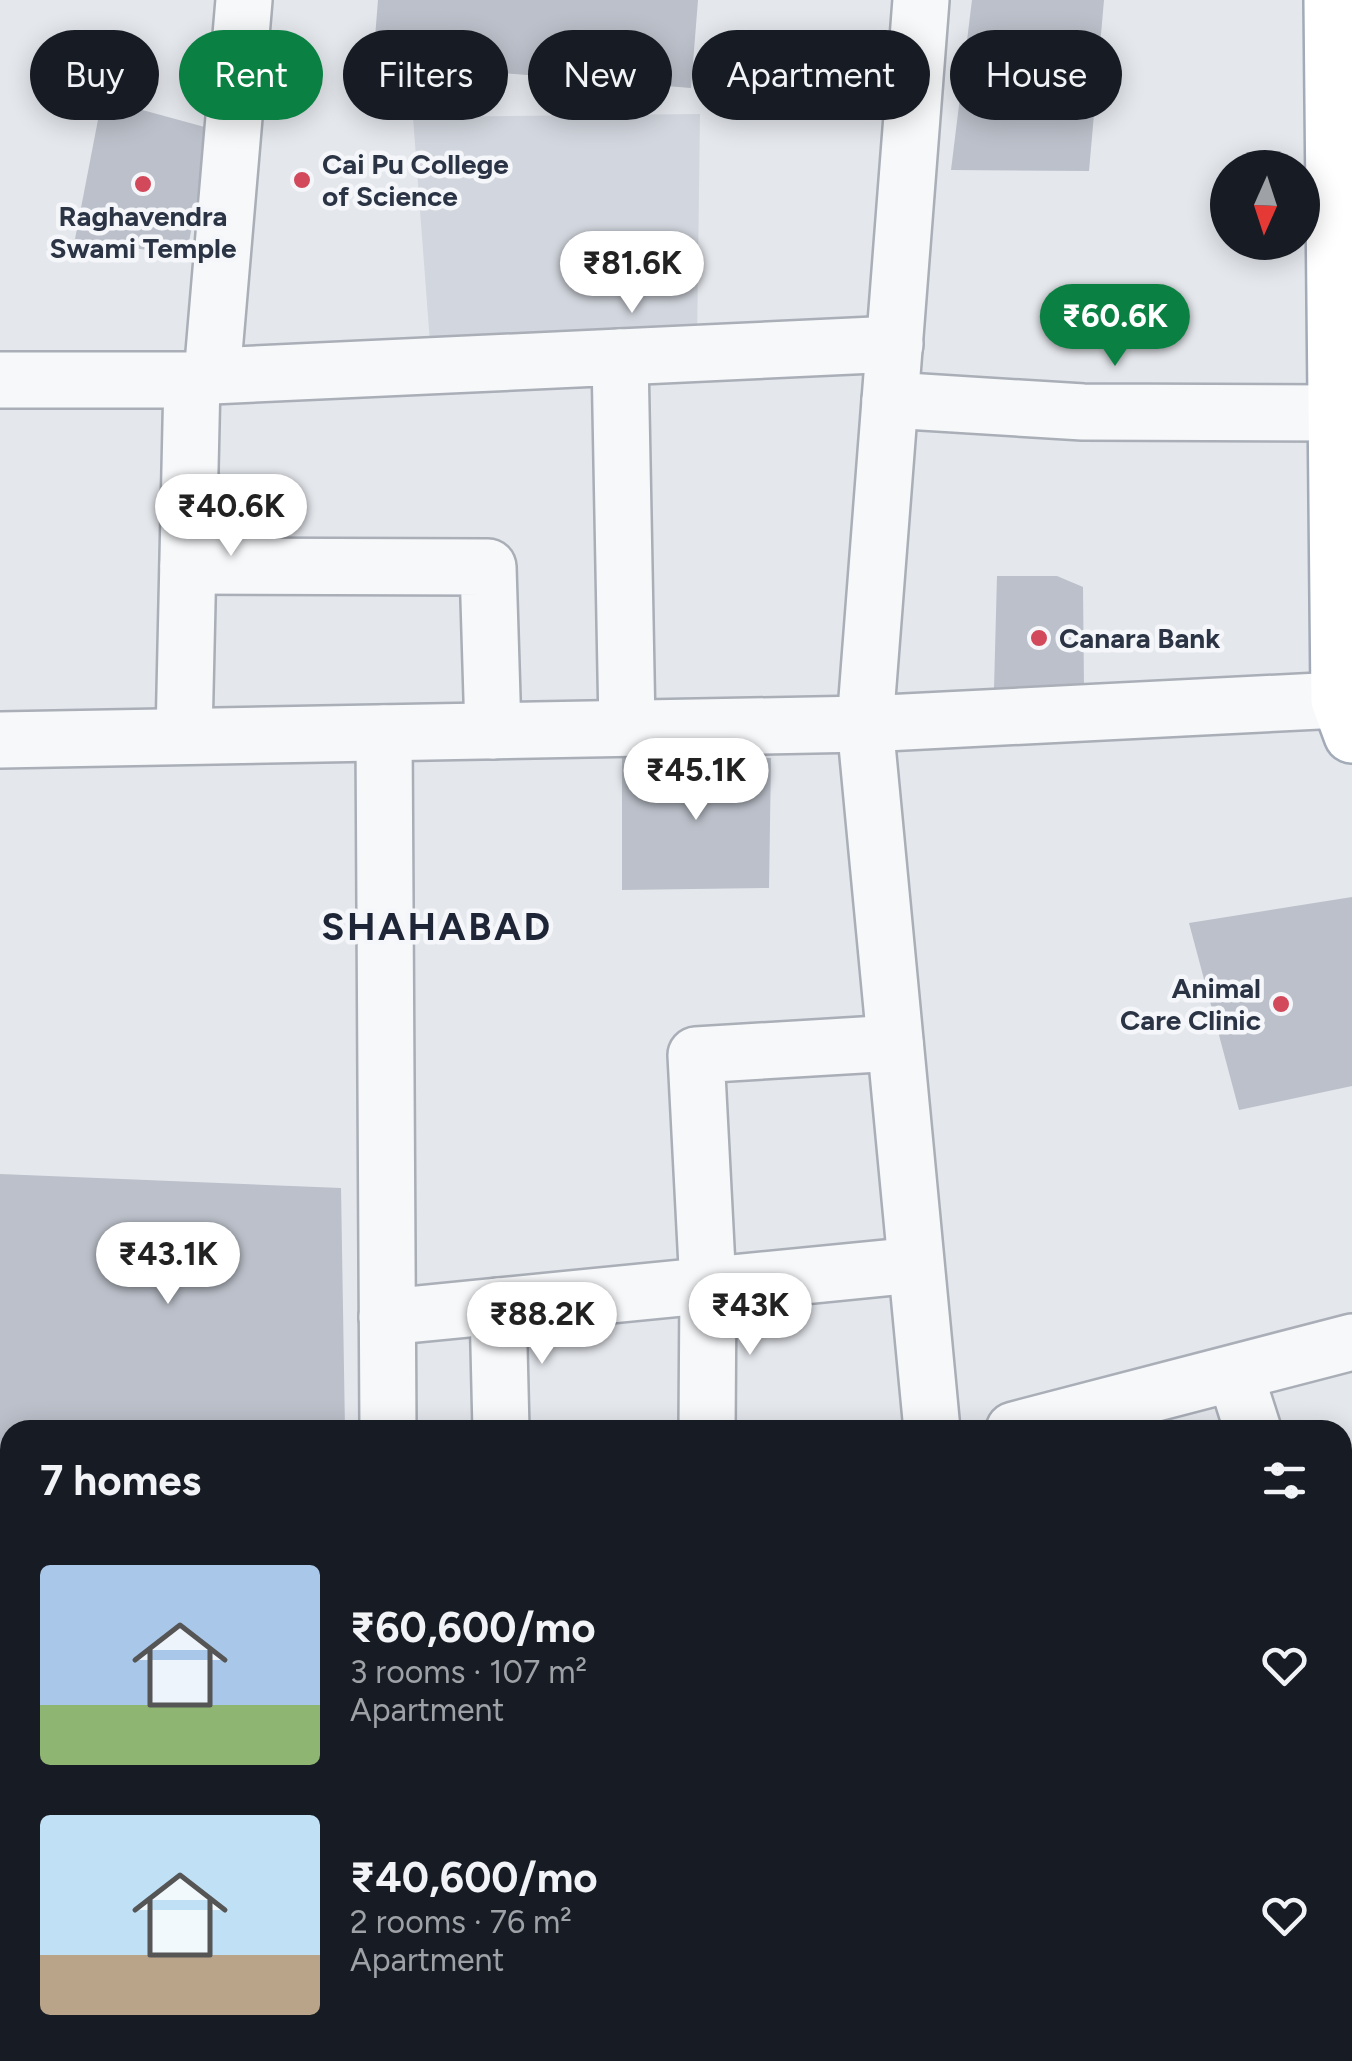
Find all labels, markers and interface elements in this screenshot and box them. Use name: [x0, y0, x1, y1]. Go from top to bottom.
chip: Buy: [30, 30, 159, 120]
chip: Rent: [179, 30, 323, 120]
chip: Filters: [343, 30, 508, 120]
chip: New: [528, 30, 672, 120]
chip: Apartment: [692, 30, 930, 120]
chip: House: [950, 30, 1122, 120]
place label: Cai Pu College of Science: [322, 147, 509, 213]
north arrow: [1210, 150, 1320, 260]
map controls: [1210, 150, 1320, 260]
marker: Cai Pu College of Science: [291, 169, 313, 191]
marker: Raghavendra Swami Temple: [132, 173, 154, 195]
place label: Raghavendra Swami Temple: [50, 199, 236, 265]
pin: ₹81.6K: [551, 231, 713, 316]
text: ₹81.6K: [582, 244, 682, 282]
pin: ₹60.6K: [1034, 284, 1196, 369]
text: ₹60.6K: [1062, 297, 1168, 335]
pin: ₹40.6K: [150, 474, 312, 559]
text: ₹40.6K: [177, 487, 285, 525]
place label: Canara Bank: [1059, 621, 1220, 655]
marker: Canara Bank: [1028, 627, 1050, 649]
pin: ₹45.1K: [615, 738, 777, 823]
text: ₹45.1K: [646, 751, 746, 789]
district label: SHAHABAD: [321, 904, 553, 950]
place label: Animal Care Clinic: [1120, 971, 1261, 1037]
marker: Animal Care Clinic: [1270, 993, 1292, 1015]
pin: ₹43.1K: [87, 1222, 249, 1307]
text: ₹43.1K: [118, 1235, 218, 1273]
pin: ₹43K: [691, 1273, 809, 1358]
pin: ₹88.2K: [461, 1282, 623, 1367]
text: ₹43K: [711, 1286, 789, 1324]
text: ₹88.2K: [489, 1295, 595, 1333]
icon: filters: [1257, 1453, 1312, 1508]
text: 7 homes: [40, 1455, 201, 1506]
text: ₹60,600/mo: [350, 1602, 596, 1653]
icon: home: [120, 1605, 240, 1725]
icon: heart: [1257, 1638, 1312, 1693]
text: 3 rooms · 107 m²: [350, 1653, 587, 1691]
text: Apartment: [350, 1691, 504, 1729]
text: ₹40,600/mo: [350, 1852, 598, 1903]
icon: home: [120, 1855, 240, 1975]
icon: heart: [1257, 1888, 1312, 1943]
text: 2 rooms · 76 m²: [350, 1903, 572, 1941]
text: Apartment: [350, 1941, 504, 1979]

